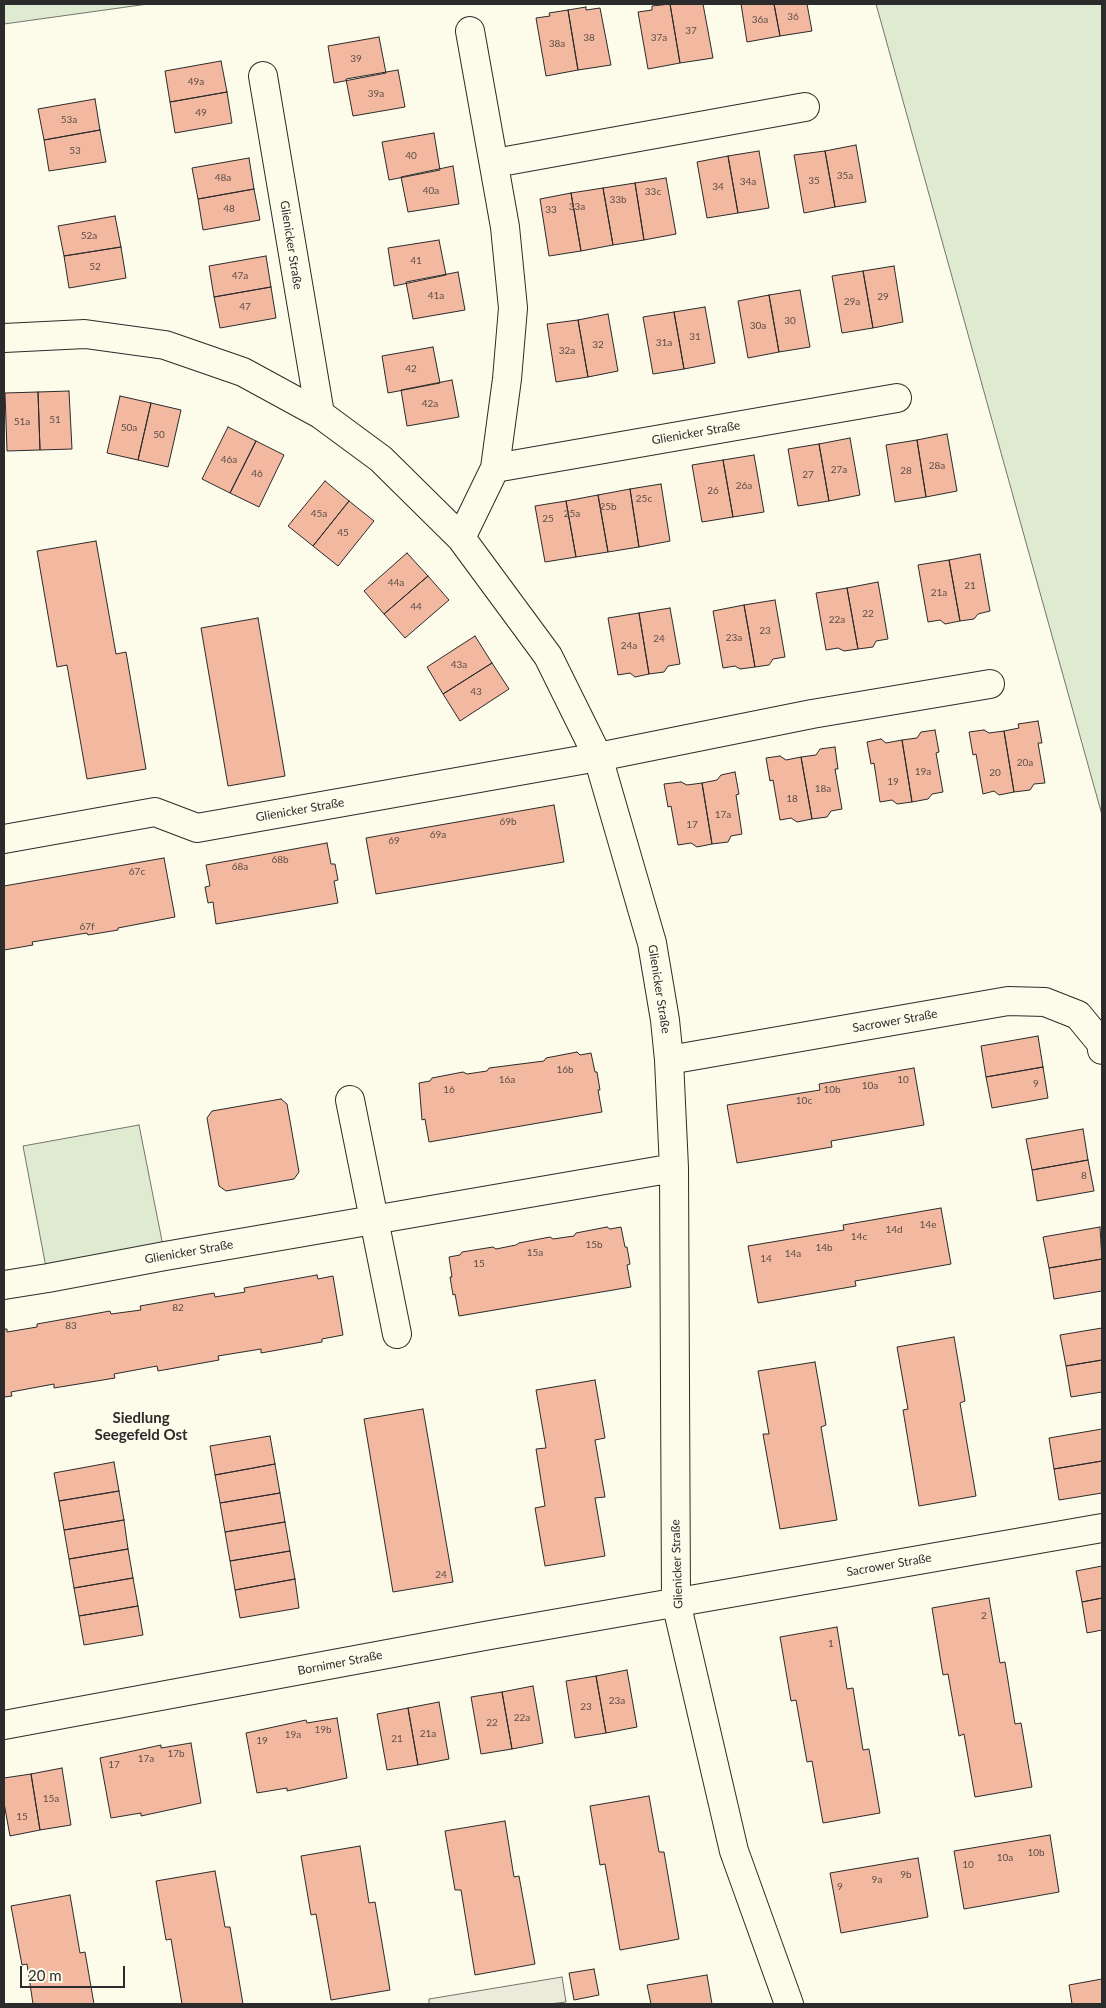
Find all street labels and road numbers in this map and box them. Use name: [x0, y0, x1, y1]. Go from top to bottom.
street label: Glienicker Straße: [277, 200, 305, 290]
street label: Glienicker Straße: [651, 418, 741, 448]
street label: Glienicker Straße: [255, 795, 345, 825]
street label: Glienicker Straße: [645, 944, 673, 1034]
street label: Sacrower Straße: [851, 1006, 939, 1036]
street label: Glienicker Straße: [144, 1237, 234, 1267]
street label: Glienicker Straße: [668, 1519, 686, 1609]
street label: Sacrower Straße: [845, 1550, 933, 1580]
street label: Bornimer Straße: [296, 1648, 384, 1678]

